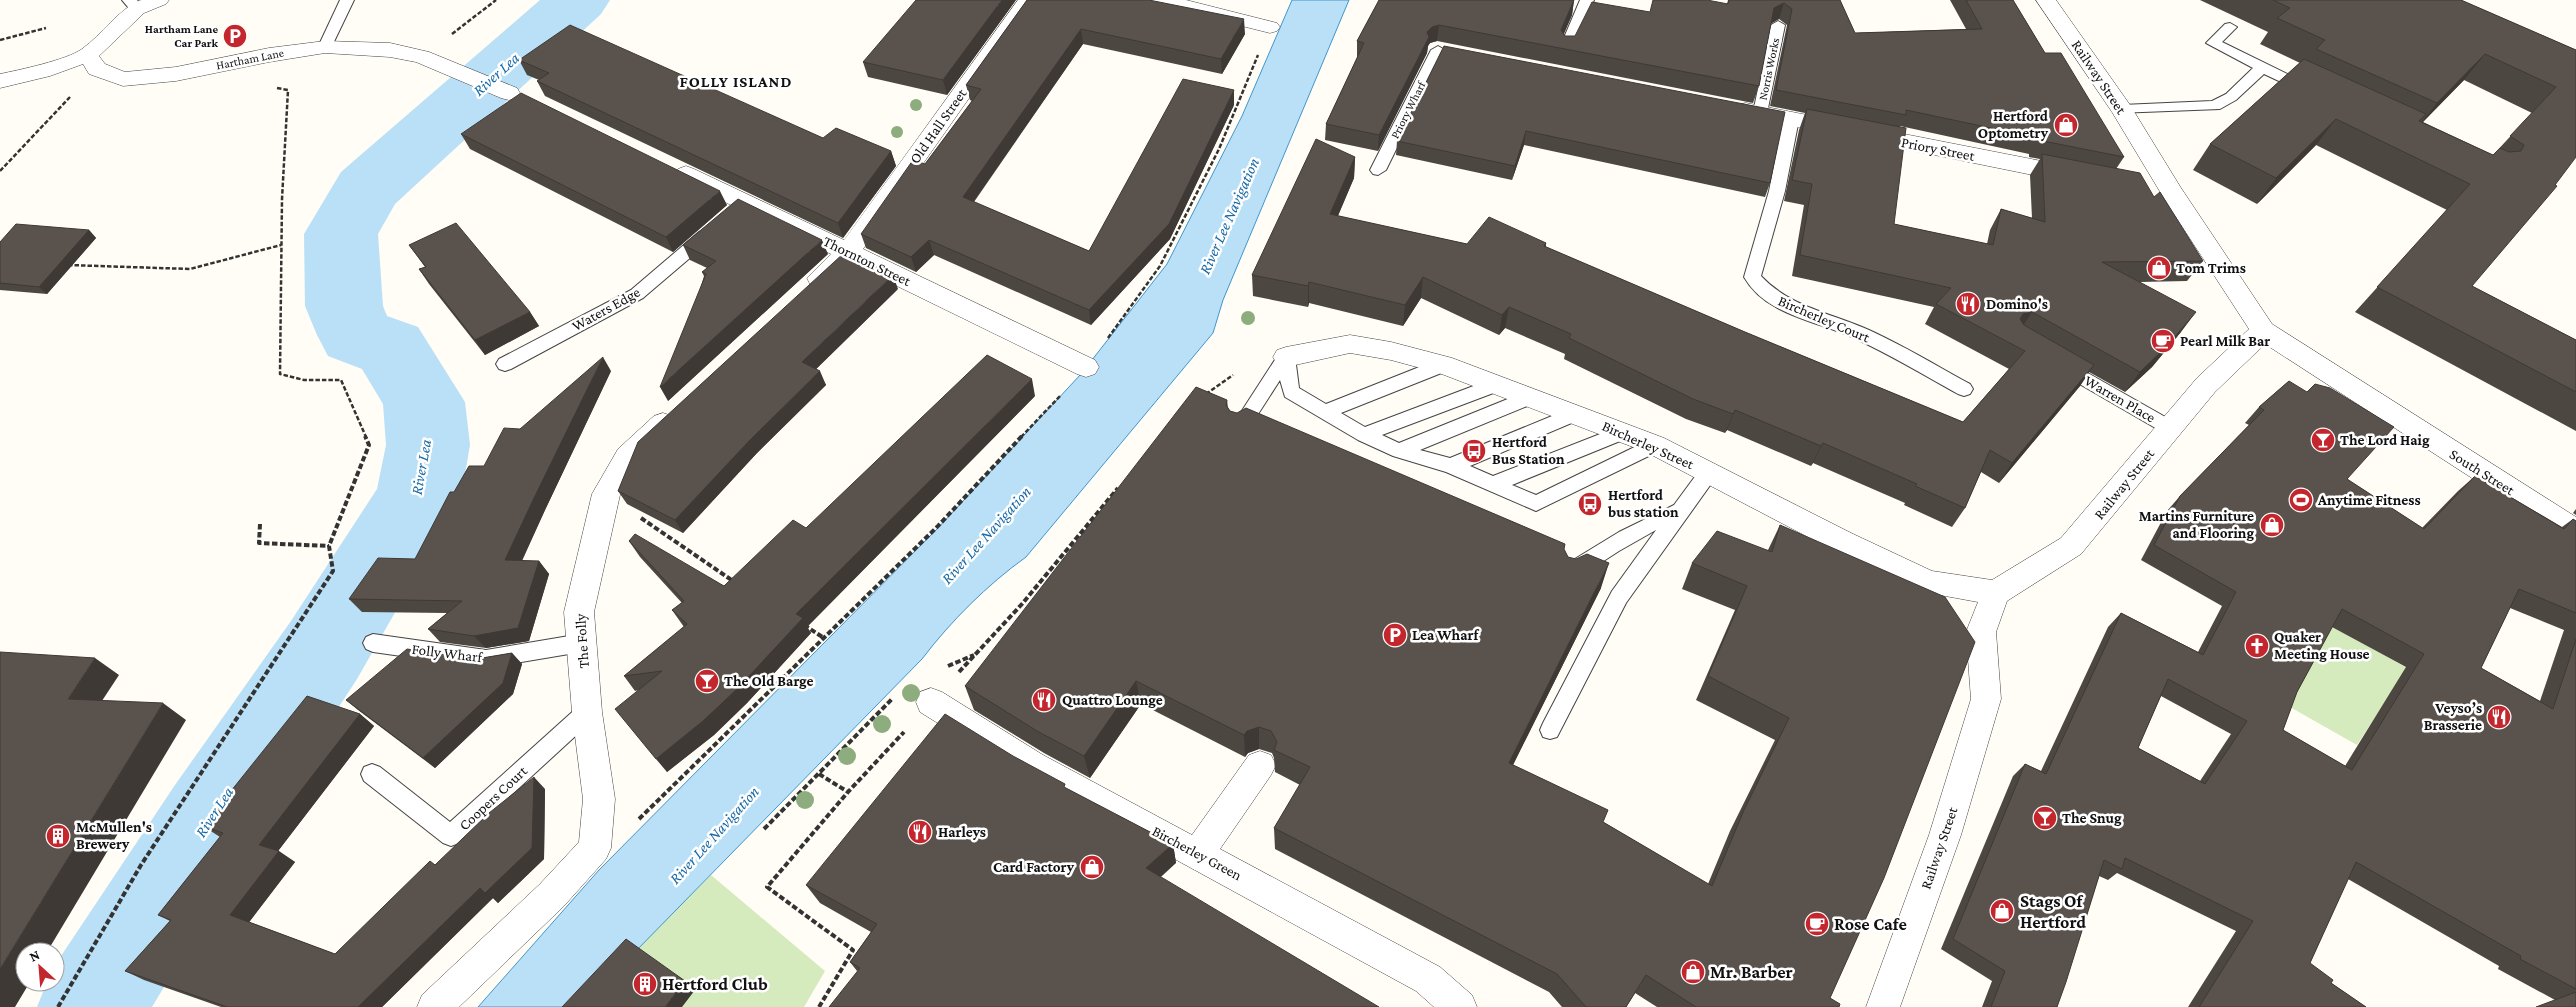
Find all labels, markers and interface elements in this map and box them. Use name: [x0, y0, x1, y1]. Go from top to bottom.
place label: Hartham Lane Car Park: [145, 22, 218, 50]
parking icon: Hartham Lane Car Park: [222, 23, 248, 49]
street label: Norris Works: [1756, 36, 1783, 101]
street label: Railway Street: [2068, 37, 2130, 118]
street label: Hartham Lane: [215, 46, 285, 72]
water label: River Lea: [470, 49, 523, 99]
district label: FOLLY ISLAND: [680, 73, 792, 90]
street label: Priory Wharf: [1388, 78, 1429, 141]
street label: Old Hall Street: [906, 85, 970, 166]
place label: Hertford Optometry: [1978, 108, 2049, 141]
shop icon: Hertford Optometry: [2053, 112, 2079, 138]
street label: Priory Street: [1900, 134, 1977, 165]
water label: River Lee Navigation: [1196, 155, 1263, 277]
street label: Thornton Street: [821, 233, 914, 290]
shop icon: Tom Trims: [2146, 255, 2172, 281]
place label: Tom Trims: [2176, 260, 2246, 276]
street label: Waters Edge: [569, 284, 644, 335]
restaurant icon: Domino's: [1955, 291, 1981, 317]
street label: Bircherley Court: [1775, 293, 1873, 347]
place label: Domino's: [1986, 296, 2048, 312]
cafe icon: Pearl Milk Bar: [2150, 328, 2176, 354]
place label: Pearl Milk Bar: [2180, 333, 2270, 349]
street label: Warren Place: [2082, 372, 2159, 426]
street label: Bircherley Street: [1599, 418, 1697, 474]
bar icon: The Lord Haig: [2310, 427, 2336, 453]
place label: The Lord Haig: [2340, 432, 2430, 448]
place label: Hertford Bus Station: [1492, 434, 1565, 467]
water label: River Lea: [408, 438, 434, 496]
bus stop icon: Hertford Bus Station: [1461, 438, 1487, 464]
street label: Railway Street: [2091, 445, 2159, 523]
street label: South Street: [2447, 446, 2518, 499]
water label: River Lee Navigation: [938, 483, 1035, 588]
place label: Hertford bus station: [1607, 487, 1679, 520]
sports icon: Anytime Fitness: [2288, 487, 2314, 513]
bus stop icon: Hertford bus station: [1577, 491, 1603, 517]
place label: Anytime Fitness: [2317, 492, 2421, 508]
place label: Martins Furniture and Flooring: [2139, 508, 2254, 541]
shop icon: Martins Furniture and Flooring: [2259, 512, 2285, 538]
street label: The Folly: [572, 613, 593, 669]
parking icon: Lea Wharf: [1382, 622, 1408, 648]
place label: Lea Wharf: [1412, 627, 1479, 643]
place label: Quaker Meeting House: [2274, 629, 2370, 662]
church icon: Quaker Meeting House: [2244, 633, 2270, 659]
street label: Folly Wharf: [411, 641, 485, 666]
bar icon: The Old Barge: [694, 668, 720, 694]
place label: The Old Barge: [724, 673, 814, 689]
restaurant icon: Quattro Lounge: [1031, 687, 1057, 713]
place label: Quattro Lounge: [1062, 692, 1163, 708]
place label: Veyso’s Brasserie: [2424, 700, 2482, 733]
restaurant icon: Veyso’s Brasserie: [2486, 704, 2512, 730]
street label: Coopers Court: [456, 762, 532, 834]
water label: River Lee Navigation: [666, 783, 763, 888]
water label: River Lea: [192, 784, 237, 840]
street label: Railway Street: [1917, 804, 1962, 891]
bar icon: The Snug: [2032, 805, 2058, 831]
place label: The Snug: [2062, 810, 2122, 826]
place label: McMullen's Brewery: [76, 819, 152, 852]
restaurant icon: Harleys: [907, 819, 933, 845]
building icon: McMullen's Brewery: [45, 823, 71, 849]
street label: Bircherley Green: [1149, 823, 1245, 884]
place label: Harleys: [938, 824, 986, 840]
shop icon: Card Factory: [1079, 854, 1105, 880]
place label: Card Factory: [993, 859, 1075, 875]
place label: Stags Of Hertford: [2020, 891, 2086, 932]
shop icon: Stags Of Hertford: [1989, 898, 2015, 924]
cafe icon: Rose Cafe: [1804, 911, 1830, 937]
place label: Rose Cafe: [1834, 914, 1907, 934]
north arrow: [15, 942, 65, 992]
text: N: [27, 946, 43, 965]
shop icon: Mr. Barber: [1680, 959, 1706, 985]
place label: Mr. Barber: [1710, 962, 1793, 982]
building icon: Hertford Club: [632, 971, 658, 997]
place label: Hertford Club: [662, 974, 768, 994]

